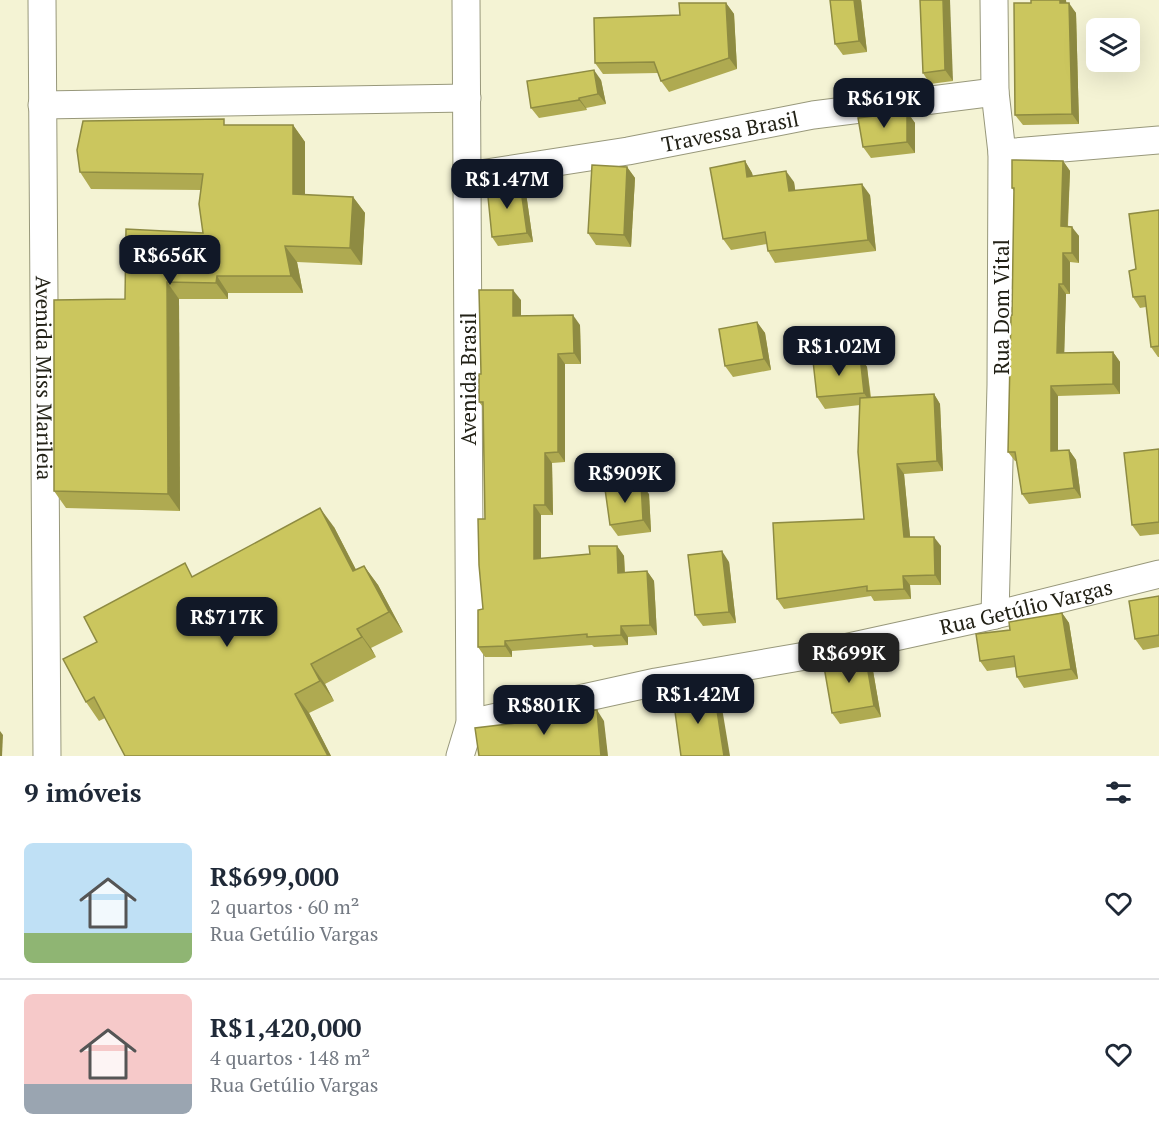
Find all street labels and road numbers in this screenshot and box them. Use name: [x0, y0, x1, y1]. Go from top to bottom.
street label: Travessa Brasil: [659, 104, 801, 158]
street label: Rua Dom Vital: [987, 239, 1015, 375]
street label: Avenida Miss Marileia: [30, 275, 59, 481]
street label: Avenida Brasil: [454, 312, 482, 446]
street label: Rua Getúlio Vargas: [937, 572, 1115, 641]

